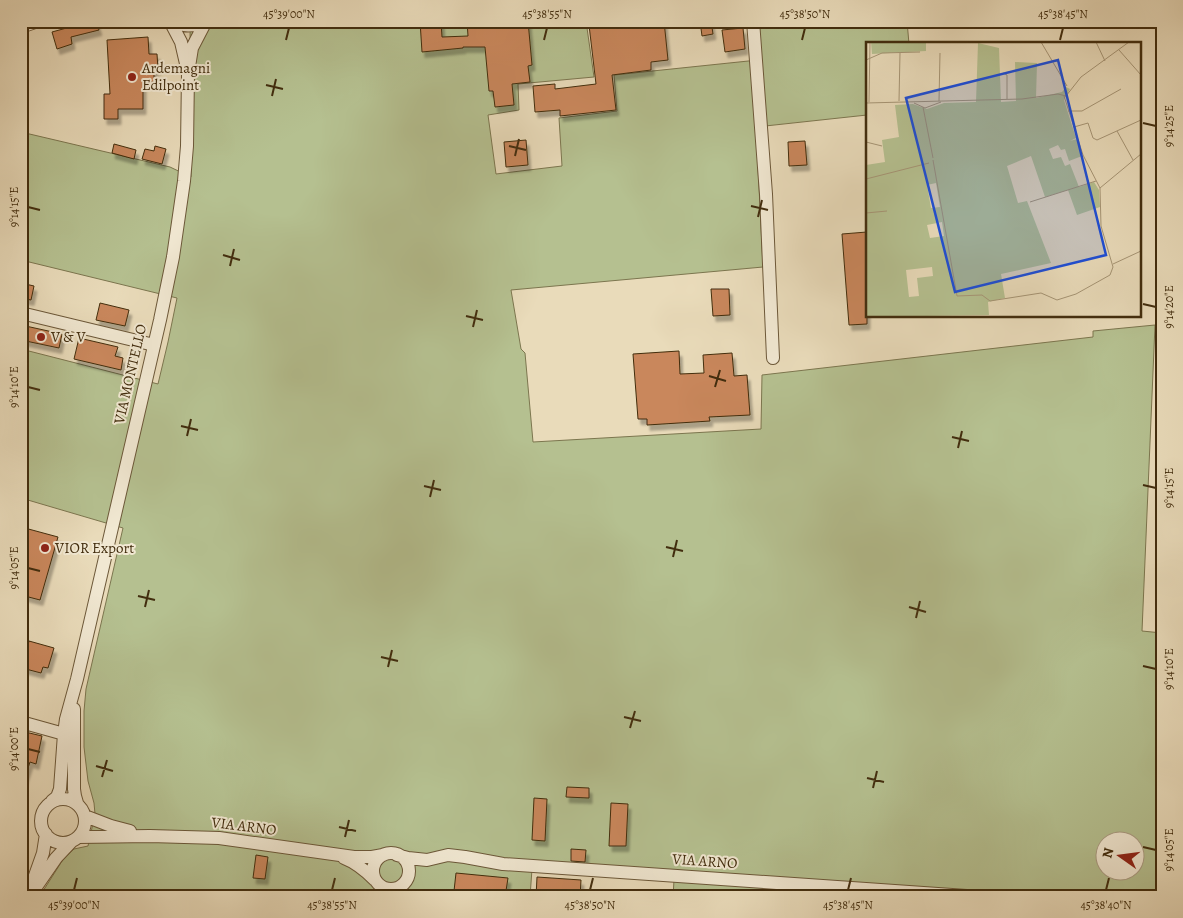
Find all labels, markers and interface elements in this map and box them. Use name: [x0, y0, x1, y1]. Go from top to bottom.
text: 45°39'00"N: [263, 6, 315, 22]
text: 45°38'55"N: [522, 6, 572, 22]
text: 45°38'50"N: [780, 6, 831, 22]
text: 45°38'45"N: [1038, 6, 1088, 22]
inset map: [866, 42, 1140, 318]
place label: Ardemagni Edilpoint: [141, 58, 210, 95]
marker: Ardemagni Edilpoint: [126, 71, 138, 83]
text: 9°14'25"E: [1161, 105, 1177, 147]
text: 9°14'15"E: [6, 187, 22, 227]
text: 9°14'20"E: [1161, 285, 1177, 329]
street label: VIA MONTELLO: [109, 322, 151, 427]
place label: V & V: [50, 327, 87, 347]
marker: V & V: [35, 331, 47, 343]
text: 9°14'10"E: [6, 366, 22, 408]
text: 9°14'15"E: [1161, 468, 1177, 508]
place label: VIOR Export: [54, 538, 134, 558]
marker: VIOR Export: [39, 542, 51, 554]
text: 9°14'05"E: [6, 547, 22, 589]
text: 9°14'10"E: [1161, 648, 1177, 690]
text: 9°14'00"E: [6, 727, 22, 771]
street label: VIA ARNO: [209, 812, 278, 840]
text: 9°14'05"E: [1161, 829, 1177, 871]
north arrow: [1096, 830, 1146, 880]
text: N: [1097, 846, 1118, 860]
street label: VIA ARNO: [671, 849, 738, 873]
text: 45°39'00"N: [48, 897, 100, 913]
text: 45°38'55"N: [307, 897, 357, 913]
text: 45°38'50"N: [565, 897, 616, 913]
text: 45°38'45"N: [823, 897, 873, 913]
text: 45°38'40"N: [1080, 897, 1132, 913]

